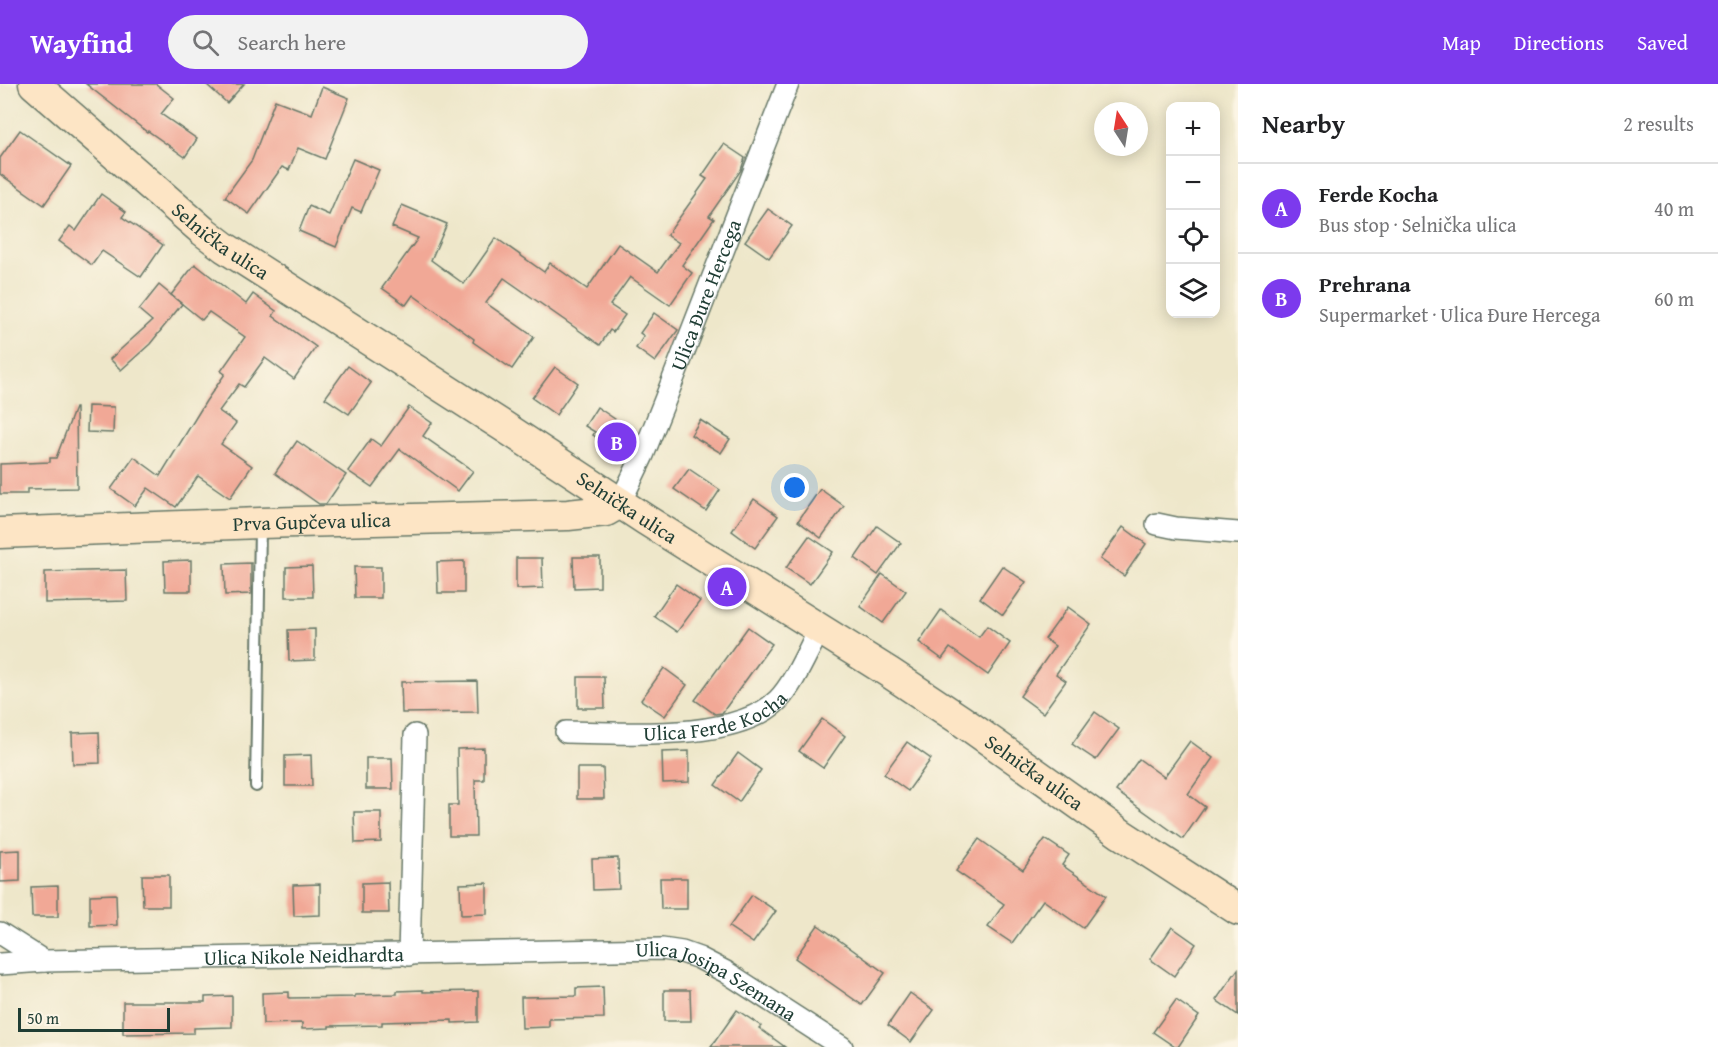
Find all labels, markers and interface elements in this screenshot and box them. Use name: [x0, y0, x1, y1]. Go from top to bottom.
search box: [168, 15, 588, 69]
text: Wayfind: [30, 22, 132, 63]
icon: search: [189, 26, 222, 59]
text: Search here: [237, 26, 346, 58]
text: Map: [1442, 27, 1481, 58]
text: Directions: [1514, 27, 1604, 58]
text: Saved: [1637, 27, 1688, 58]
north arrow: [1094, 102, 1148, 156]
map controls: [1166, 102, 1220, 318]
button: +: [1166, 102, 1220, 156]
text: Nearby: [1262, 104, 1345, 143]
text: 2 results: [1623, 109, 1694, 138]
button: −: [1166, 156, 1220, 210]
text: Ferde Kocha: [1319, 178, 1438, 210]
text: A: [1275, 194, 1288, 223]
text: 40 m: [1654, 194, 1694, 223]
street label: Selnička ulica: [166, 195, 276, 287]
button: locate: [1166, 210, 1220, 264]
text: Bus stop · Selnička ulica: [1319, 210, 1517, 239]
street label: Ulica Đure Hercega: [663, 215, 748, 375]
button: layers: [1166, 264, 1220, 318]
text: Prehrana: [1319, 268, 1411, 300]
text: B: [1275, 284, 1288, 313]
text: 60 m: [1654, 284, 1694, 313]
text: Supermarket · Ulica Đure Hercega: [1319, 300, 1600, 329]
pin: B: [598, 420, 636, 464]
street label: Selnička ulica: [571, 463, 684, 550]
your location: [780, 473, 809, 502]
street label: Prva Gupčeva ulica: [232, 505, 392, 538]
pin: A: [708, 564, 746, 610]
street label: Ulica Ferde Kocha: [643, 684, 794, 747]
street label: Selnička ulica: [979, 727, 1090, 817]
street label: Ulica Josipa Szemana: [635, 934, 803, 1028]
street label: Ulica Nikole Neidhardta: [204, 939, 405, 972]
scale bar: [18, 1005, 170, 1032]
text: 50 m: [27, 1006, 59, 1030]

